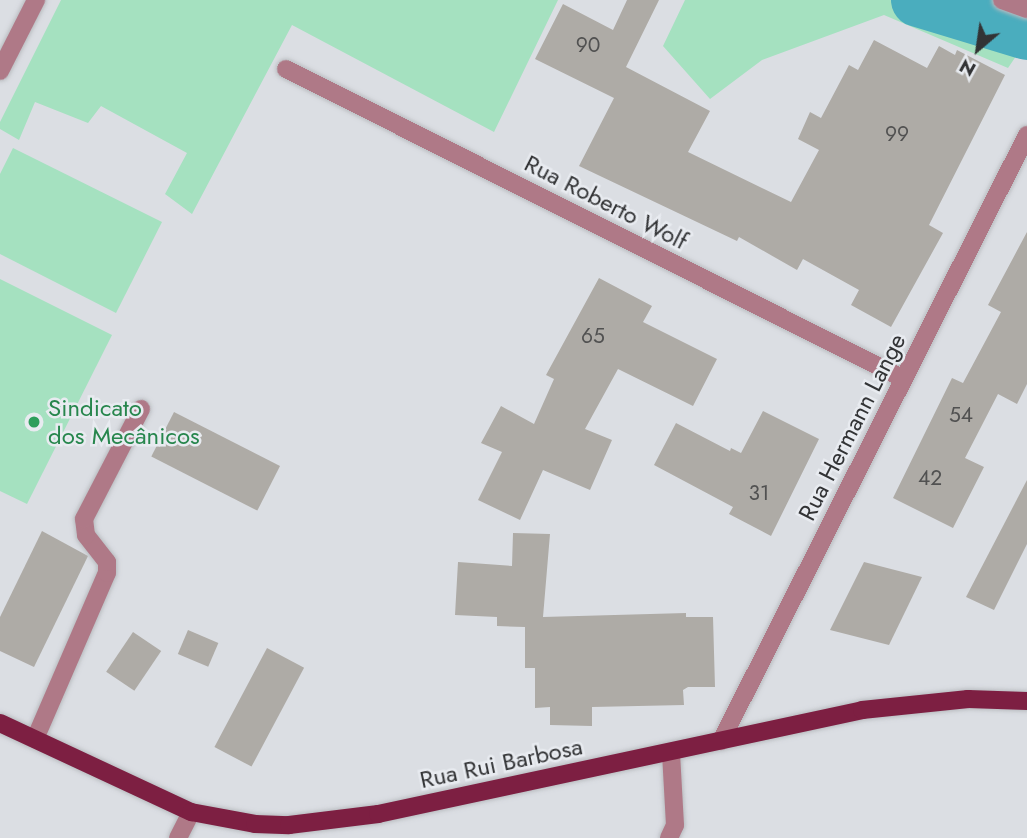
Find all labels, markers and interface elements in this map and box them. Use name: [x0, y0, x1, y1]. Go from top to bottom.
north arrow: [943, 14, 1013, 84]
house number: 90: [576, 32, 600, 58]
text: N: [954, 52, 981, 83]
house number: 99: [885, 121, 909, 147]
street label: Rua Roberto Wolf: [520, 149, 692, 255]
house number: 65: [581, 323, 605, 349]
street label: Rua Hermann Lange: [792, 329, 912, 525]
place label: Sindicato dos Mecânicos: [48, 394, 200, 450]
house number: 54: [949, 402, 973, 428]
marker: Sindicato dos Mecânicos: [26, 414, 42, 430]
house number: 42: [918, 465, 942, 491]
house number: 31: [749, 480, 769, 506]
street label: Rua Rui Barbosa: [417, 732, 585, 794]

